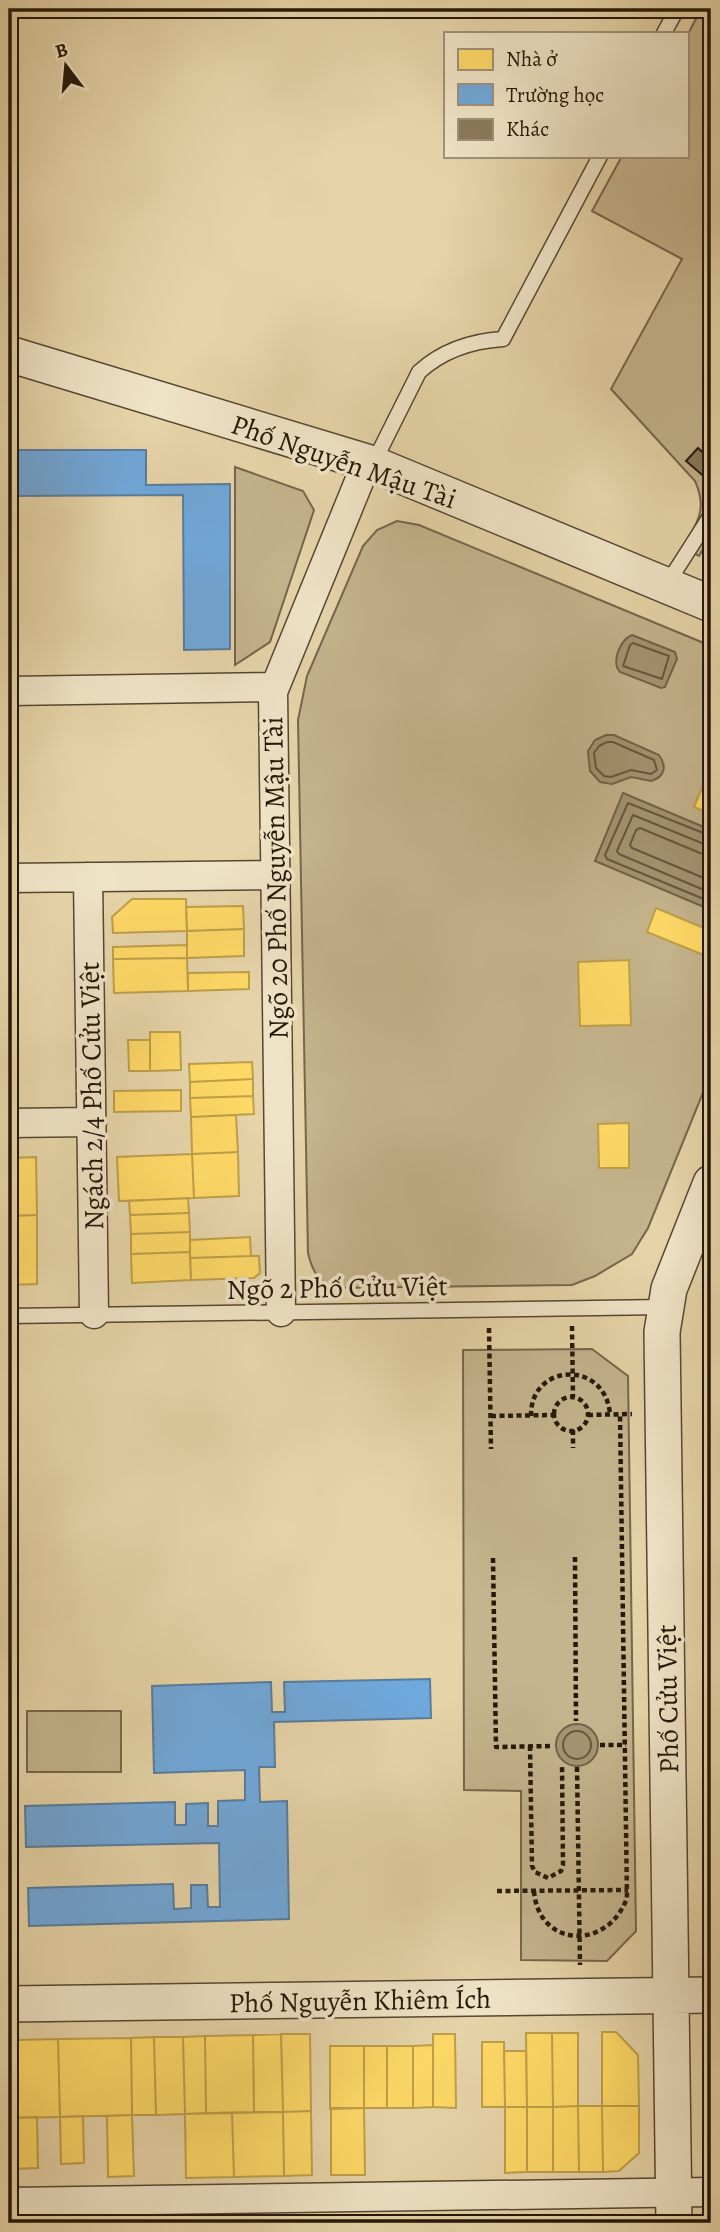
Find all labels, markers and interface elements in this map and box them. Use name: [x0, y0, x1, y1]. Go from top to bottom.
north arrow: [32, 32, 102, 102]
legend: [444, 32, 688, 158]
text: B: [52, 36, 71, 65]
text: Nhà ở: [506, 45, 558, 73]
text: Trường học: [506, 81, 604, 109]
text: Khác: [506, 115, 549, 143]
street label: Phố Nguyễn Mậu Tài: [226, 406, 461, 518]
street label: Ngõ 20 Phố Nguyễn Mậu Tài: [254, 716, 298, 1040]
street label: Ngách 2/4 Phố Cửu Việt: [71, 961, 113, 1231]
street label: Ngõ 2 Phố Cửu Việt: [226, 1267, 448, 1309]
street label: Phố Cửu Việt: [648, 1624, 688, 1774]
street label: Phố Nguyễn Khiêm Ích: [229, 1980, 492, 2022]

